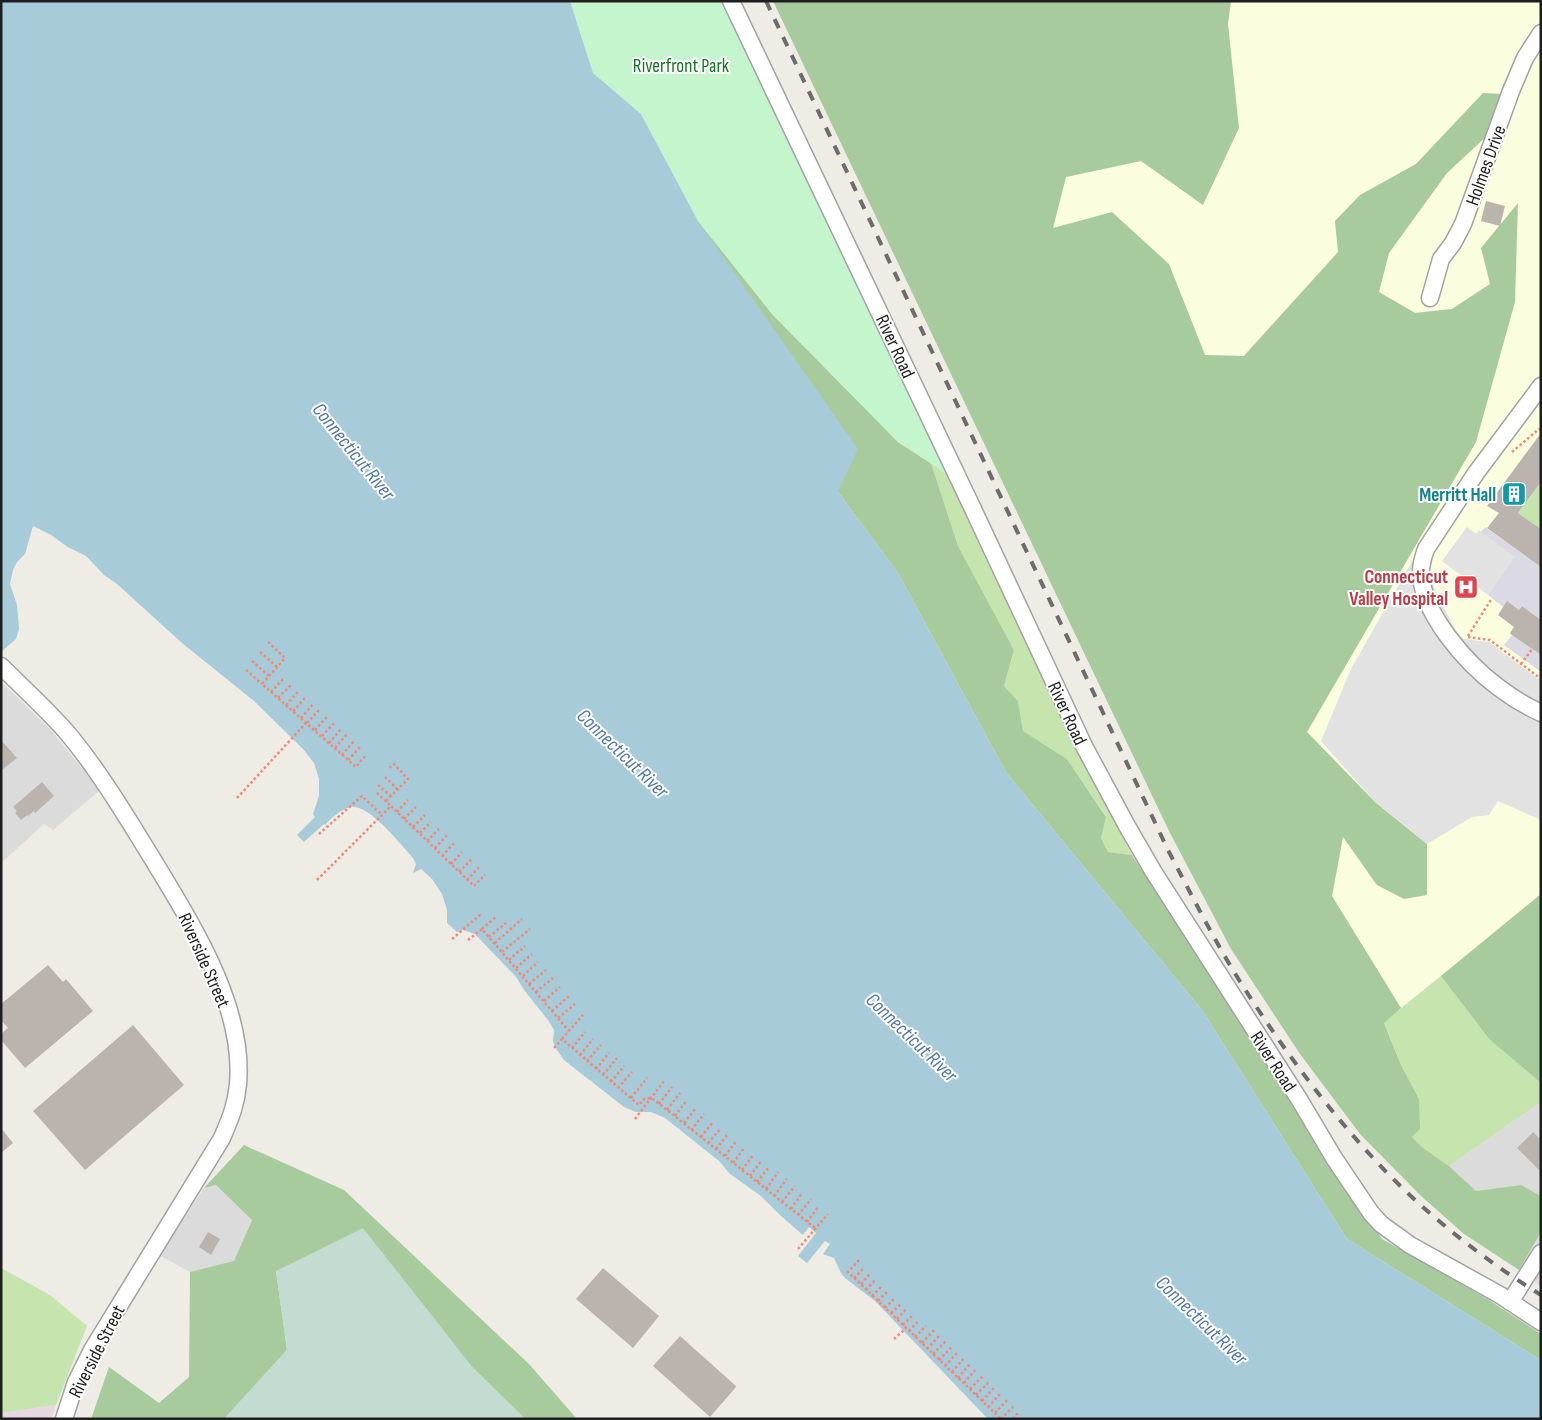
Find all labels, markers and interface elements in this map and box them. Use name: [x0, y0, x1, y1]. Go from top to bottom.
park label: Riverfront Park: [633, 55, 730, 78]
street label: Holmes Drive: [1461, 122, 1512, 209]
street label: River Road: [870, 311, 919, 382]
water label: Connecticut River: [307, 398, 401, 506]
building icon: Merritt Hall: [1501, 481, 1527, 507]
place label: Merritt Hall: [1419, 484, 1496, 507]
place label: Connecticut Valley Hospital: [1349, 566, 1448, 611]
hospital icon: Connecticut Valley Hospital: [1453, 574, 1479, 600]
street label: River Road: [1042, 678, 1091, 749]
water label: Connecticut River: [572, 704, 674, 804]
street label: Riverside Street: [173, 910, 235, 1012]
water label: Connecticut River: [861, 988, 963, 1088]
street label: River Road: [1245, 1027, 1301, 1096]
water label: Connecticut River: [1151, 1271, 1253, 1371]
street label: Riverside Street: [64, 1301, 131, 1402]

